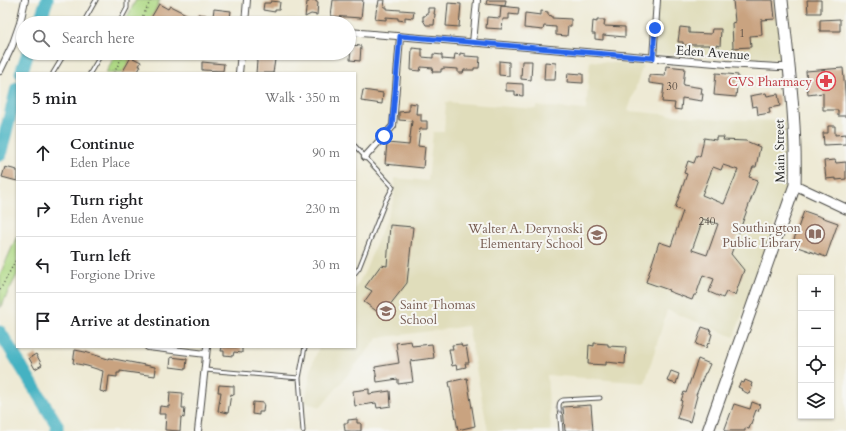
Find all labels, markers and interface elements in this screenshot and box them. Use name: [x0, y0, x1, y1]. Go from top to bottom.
search box: [16, 16, 356, 60]
route end: [646, 19, 664, 37]
house number: 1: [739, 26, 745, 41]
icon: search: [30, 27, 52, 49]
text: Search here: [62, 28, 135, 48]
street label: Eden Avenue: [675, 41, 750, 65]
pharmacy icon: CVS Pharmacy: [815, 70, 837, 92]
place label: CVS Pharmacy: [728, 73, 812, 91]
house number: 30: [666, 79, 678, 94]
text: 5 min: [32, 87, 77, 110]
text: Walk · 350 m: [265, 89, 340, 107]
street label: Main Street: [770, 119, 790, 183]
route start: [375, 127, 393, 145]
text: Continue: [70, 134, 135, 154]
icon: ahead: [32, 142, 54, 164]
text: 90 m: [312, 144, 340, 162]
text: Eden Place: [70, 154, 130, 172]
text: Turn right: [70, 190, 143, 210]
icon: right: [32, 198, 54, 220]
text: 230 m: [306, 200, 340, 218]
text: Eden Avenue: [70, 210, 144, 228]
house number: 240: [699, 214, 716, 229]
place label: Southington Public Library: [722, 219, 802, 252]
place label: Walter A. Derynoski Elementary School: [467, 220, 584, 253]
library icon: Southington Public Library: [804, 223, 826, 245]
school or university icon: Walter A. Derynoski Elementary School: [586, 224, 608, 246]
text: Turn left: [70, 246, 131, 266]
icon: left: [32, 254, 54, 276]
text: 30 m: [312, 256, 340, 274]
text: Forgione Drive: [70, 266, 155, 284]
map controls: [798, 275, 834, 419]
button: +: [798, 275, 834, 311]
place label: Saint Thomas School: [400, 296, 475, 329]
school or university icon: Saint Thomas School: [375, 300, 397, 322]
icon: arrive: [32, 310, 54, 332]
text: Arrive at destination: [70, 311, 210, 331]
button: −: [798, 311, 834, 347]
button: locate: [798, 347, 834, 383]
button: layers: [798, 383, 834, 419]
one-way arrow: [555, 407, 564, 413]

